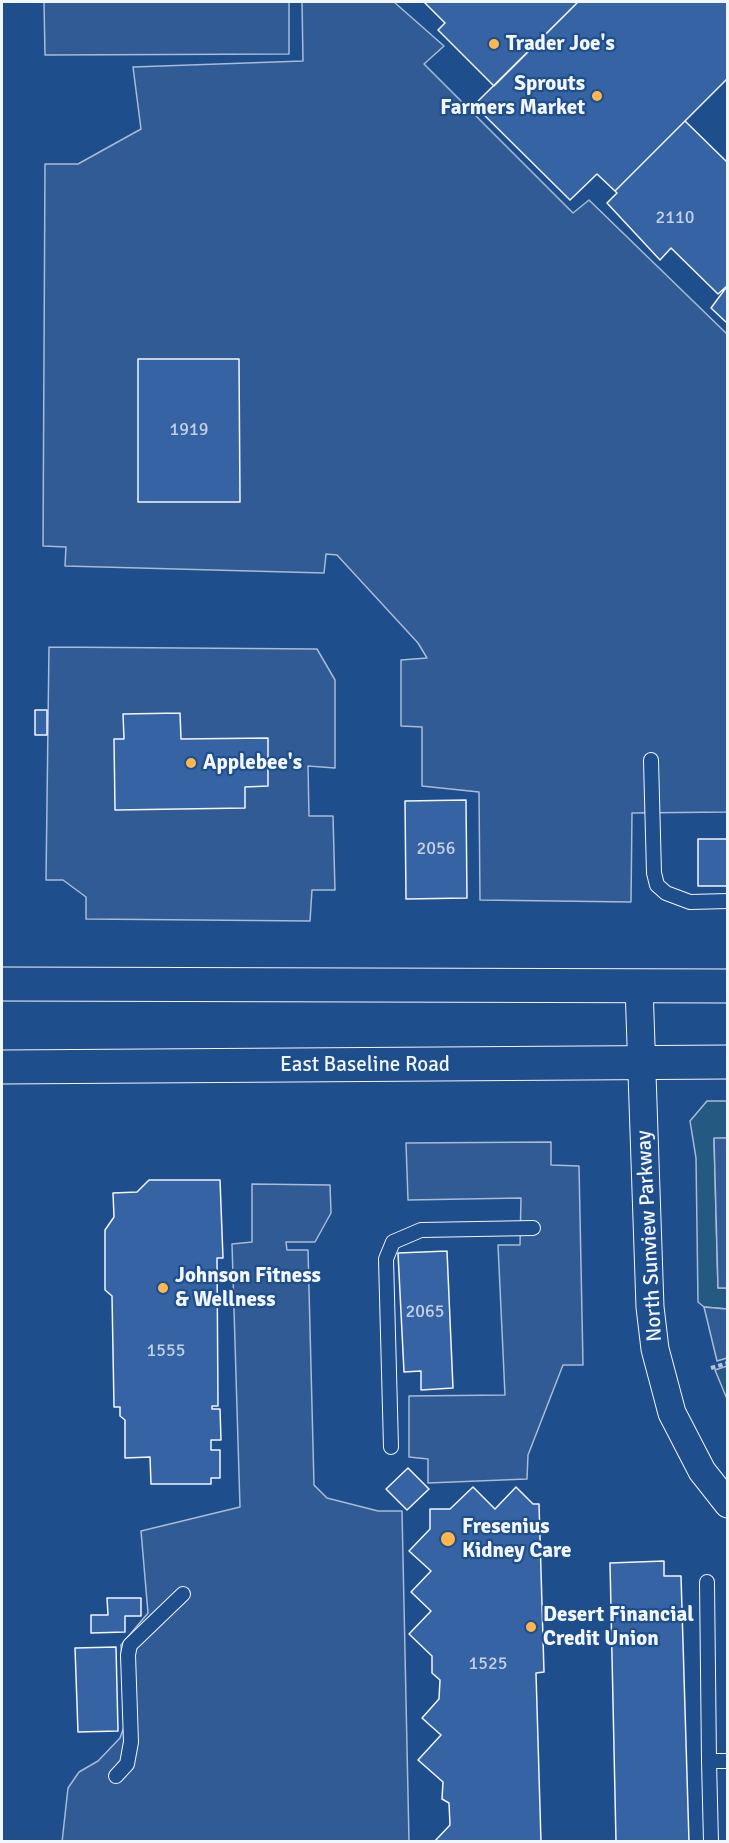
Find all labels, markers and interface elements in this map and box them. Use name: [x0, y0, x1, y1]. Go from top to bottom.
place label: Trader Joe's: [506, 31, 615, 57]
marker: Trader Joe's: [487, 37, 501, 51]
place label: Sprouts Farmers Market: [440, 71, 585, 121]
marker: Sprouts Farmers Market: [590, 89, 604, 103]
house number: 2110: [656, 207, 694, 229]
house number: 1919: [170, 419, 208, 441]
place label: Applebee's: [203, 750, 302, 776]
marker: Applebee's: [184, 756, 198, 770]
house number: 2056: [417, 838, 455, 860]
street label: East Baseline Road: [280, 1052, 450, 1078]
street label: North Sunview Parkway: [632, 1130, 668, 1342]
place label: Johnson Fitness & Wellness: [175, 1263, 321, 1313]
marker: Johnson Fitness & Wellness: [156, 1281, 170, 1295]
house number: 2065: [406, 1301, 444, 1323]
house number: 1555: [147, 1340, 185, 1362]
place label: Fresenius Kidney Care: [462, 1514, 571, 1564]
marker: Fresenius Kidney Care: [439, 1530, 457, 1548]
place label: Desert Financial Credit Union: [543, 1602, 694, 1652]
marker: Desert Financial Credit Union: [524, 1620, 538, 1634]
house number: 1525: [469, 1653, 507, 1675]

